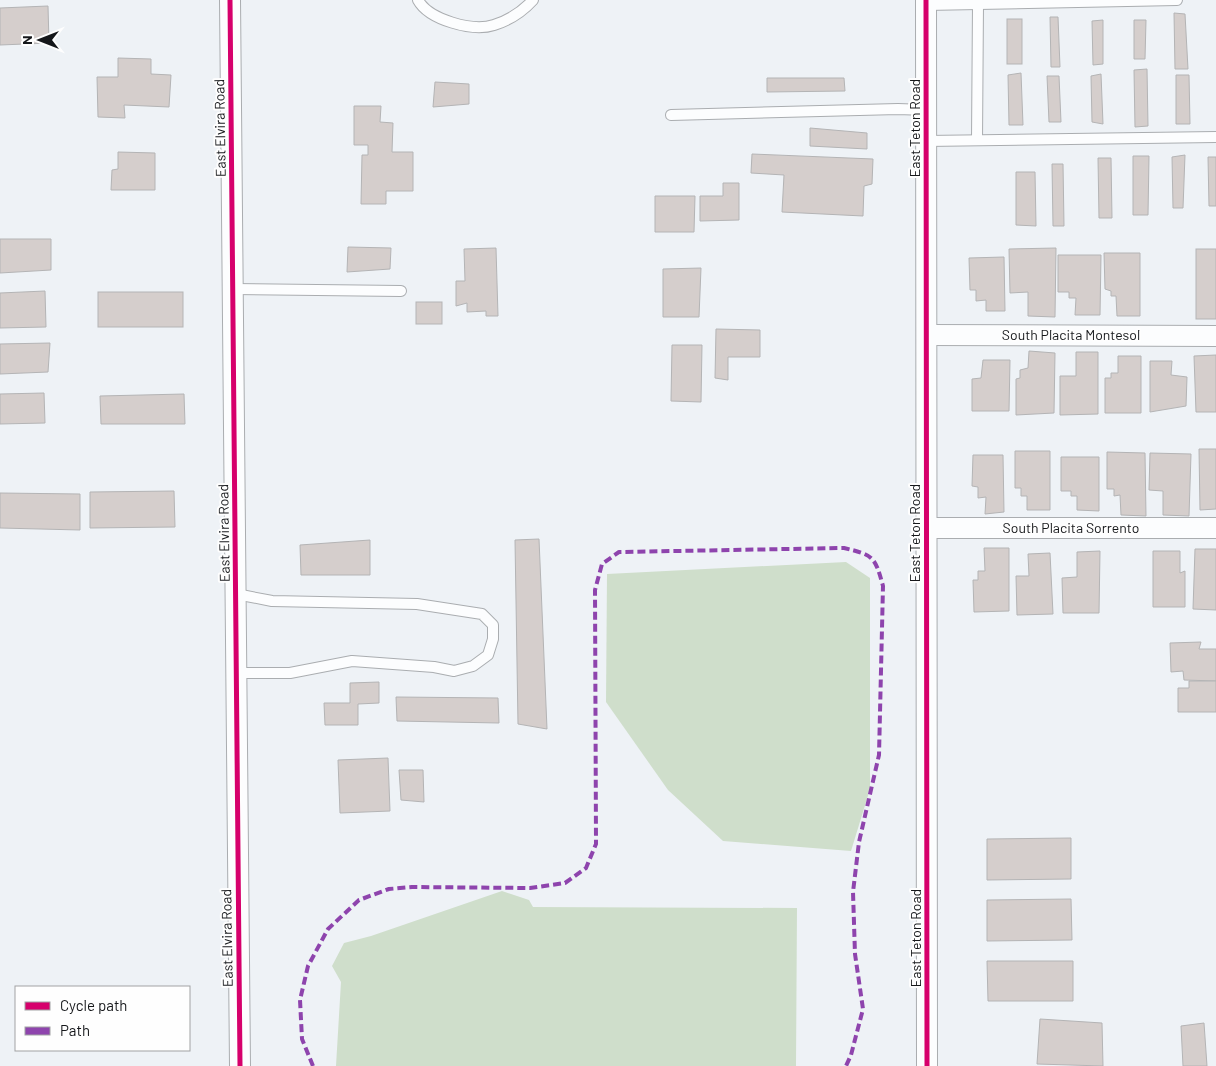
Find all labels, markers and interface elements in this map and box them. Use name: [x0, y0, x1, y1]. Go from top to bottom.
north arrow: [15, 15, 65, 65]
text: N: [18, 35, 35, 45]
street label: East Elvira Road: [210, 79, 229, 177]
street label: East Teton Road: [906, 79, 923, 177]
street label: South Placita Montesol: [1002, 326, 1140, 343]
street label: East Elvira Road: [214, 484, 233, 582]
street label: East Teton Road: [906, 484, 923, 582]
street label: South Placita Sorrento: [1003, 519, 1139, 536]
street label: East Elvira Road: [217, 889, 236, 987]
street label: East Teton Road: [907, 889, 924, 987]
legend: [15, 986, 190, 1051]
text: Cycle path: [60, 996, 127, 1014]
text: Path: [60, 1021, 90, 1039]

